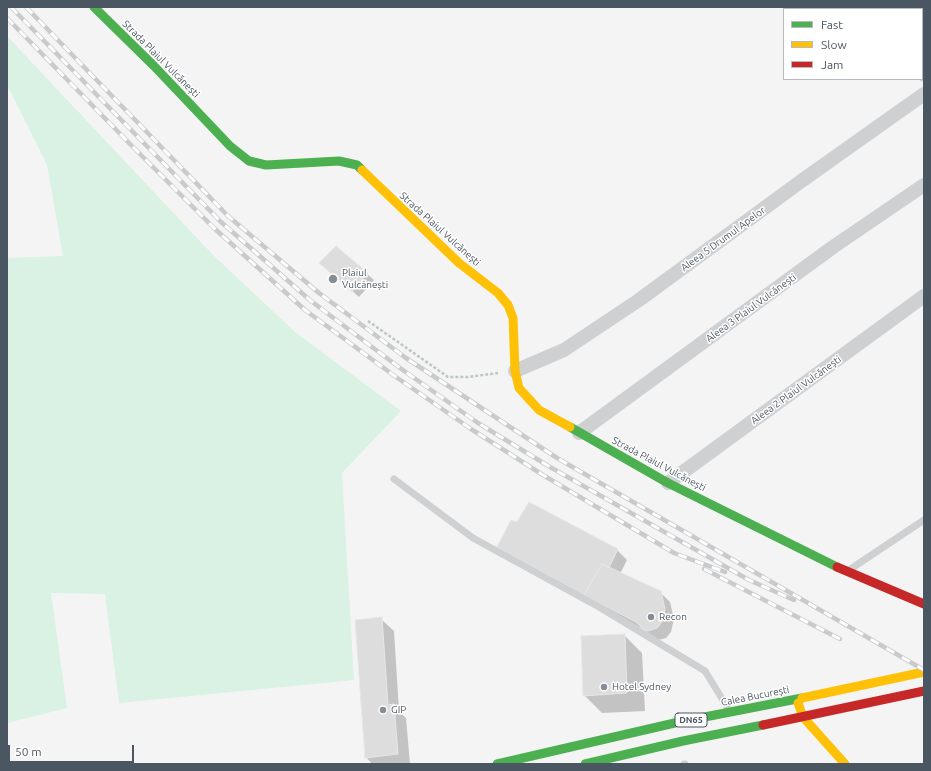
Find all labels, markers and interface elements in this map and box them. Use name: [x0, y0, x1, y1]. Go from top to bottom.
legend: [783, 8, 923, 80]
street label: Strada Plaiul Vulcănești: [120, 18, 202, 100]
text: Fast: [821, 18, 843, 31]
text: Slow: [821, 38, 847, 51]
text: Jam: [821, 58, 843, 71]
street label: Strada Plaiul Vulcănești: [397, 190, 483, 268]
street label: Aleea 5 Drumul Apelor: [678, 204, 768, 274]
place label: Plaiul Vulcănești: [342, 267, 388, 290]
street label: Aleea 3 Plaiul Vulcănești: [704, 271, 798, 345]
marker: Plaiul Vulcănești: [327, 273, 339, 285]
street label: Aleea 2 Plaiul Vulcănești: [749, 353, 843, 427]
street label: Strada Plaiul Vulcănești: [610, 434, 708, 494]
place label: Recon: [659, 611, 687, 623]
marker: Recon: [646, 612, 656, 622]
place label: Hotel Sydney: [612, 681, 671, 693]
marker: Hotel Sydney: [599, 682, 609, 692]
street label: Calea București: [720, 684, 790, 708]
place label: GIP: [391, 704, 406, 716]
marker: GIP: [378, 705, 388, 715]
road number: DN65: [675, 713, 707, 727]
scale bar: [10, 737, 136, 763]
text: 50 m: [15, 745, 42, 758]

